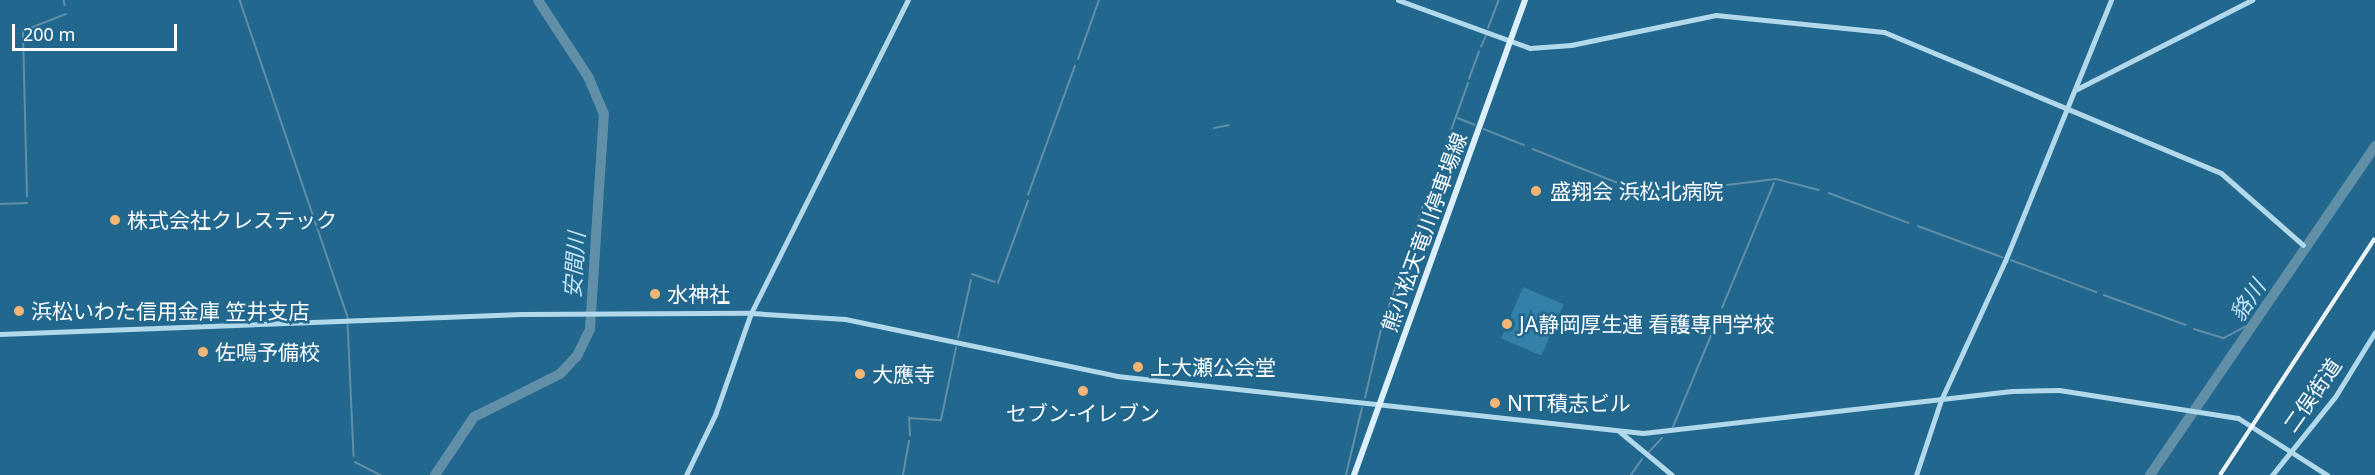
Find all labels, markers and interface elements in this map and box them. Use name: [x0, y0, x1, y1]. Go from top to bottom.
scale bar: [15, 12, 180, 50]
text: 200 m: [23, 22, 75, 46]
street label: 熊小松天竜川停車場線: [1376, 129, 1472, 335]
place label: 盛翔会 浜松北病院: [1550, 178, 1723, 204]
marker: 盛翔会 浜松北病院: [1527, 182, 1545, 200]
place label: 株式会社クレステック: [127, 207, 337, 233]
marker: 株式会社クレステック: [108, 213, 122, 227]
water label: 安間川: [559, 231, 589, 299]
water label: 貉川: [2224, 274, 2270, 326]
place label: 水神社: [667, 281, 730, 307]
marker: 水神社: [648, 287, 662, 301]
place label: 浜松いわた信用金庫 笠井支店: [31, 298, 309, 324]
marker: 浜松いわた信用金庫 笠井支店: [12, 304, 26, 318]
place label: JA静岡厚生連 看護専門学校: [1519, 311, 1775, 337]
marker: JA静岡厚生連 看護専門学校: [1500, 317, 1514, 331]
place label: 佐鳴予備校: [215, 339, 320, 365]
marker: 佐鳴予備校: [196, 345, 210, 359]
street label: 二俣街道: [2278, 353, 2346, 437]
place label: 上大瀬公会堂: [1150, 354, 1276, 380]
marker: 上大瀬公会堂: [1131, 360, 1145, 374]
place label: 大應寺: [872, 361, 935, 387]
marker: 大應寺: [853, 367, 867, 381]
marker: セブン-イレブン: [1076, 384, 1090, 398]
place label: NTT積志ビル: [1507, 390, 1631, 416]
marker: NTT積志ビル: [1488, 396, 1502, 410]
place label: セブン-イレブン: [1006, 400, 1160, 426]

